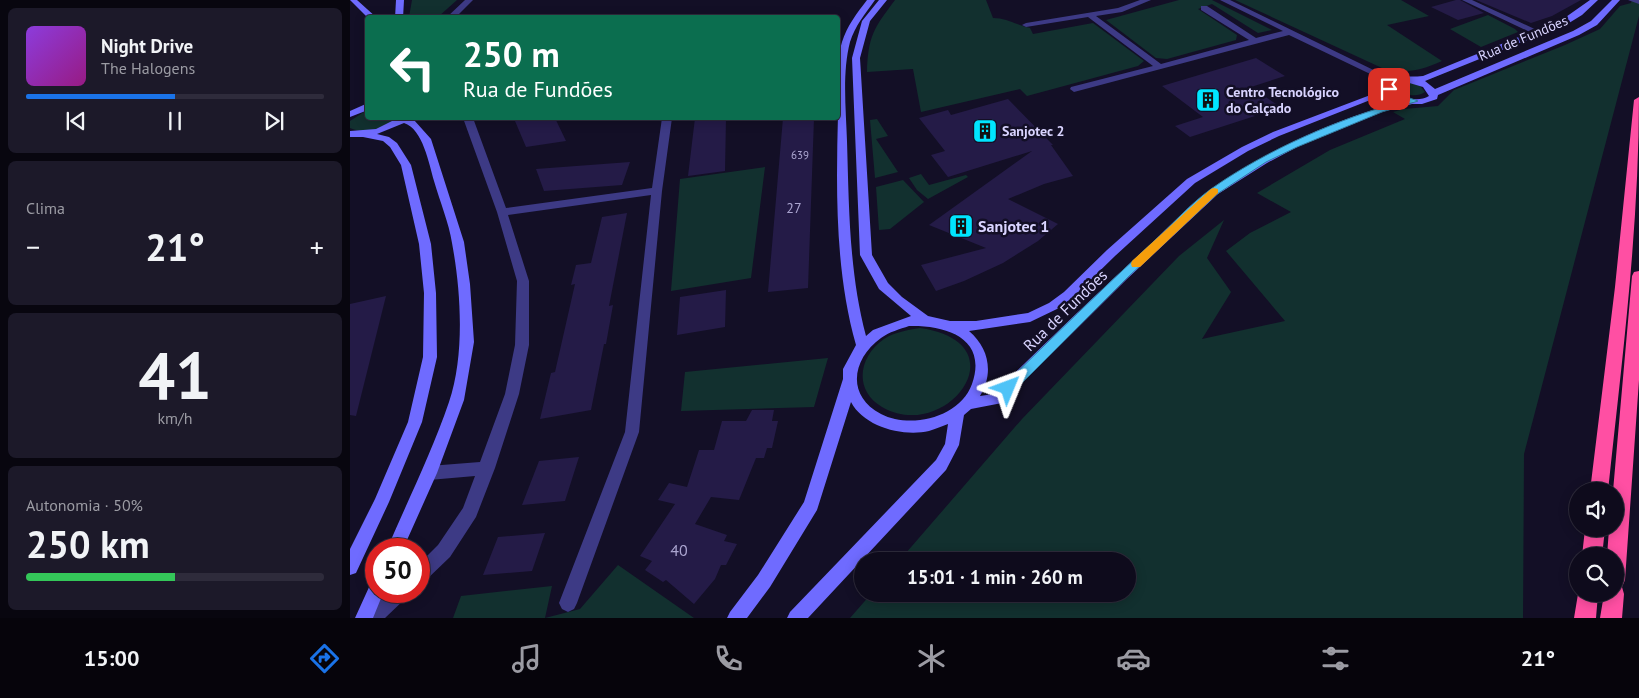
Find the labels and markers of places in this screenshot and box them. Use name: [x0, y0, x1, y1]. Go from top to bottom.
pin: [1368, 68, 1410, 110]
place label: Centro Tecnológico do Calçado: [1226, 83, 1340, 117]
building icon: Centro Tecnológico do Calçado: [1195, 87, 1221, 113]
building icon: Sanjotec 2: [972, 118, 998, 144]
place label: Sanjotec 2: [1002, 122, 1064, 140]
building icon: Sanjotec 1: [948, 213, 974, 239]
place label: Sanjotec 1: [978, 216, 1049, 236]

